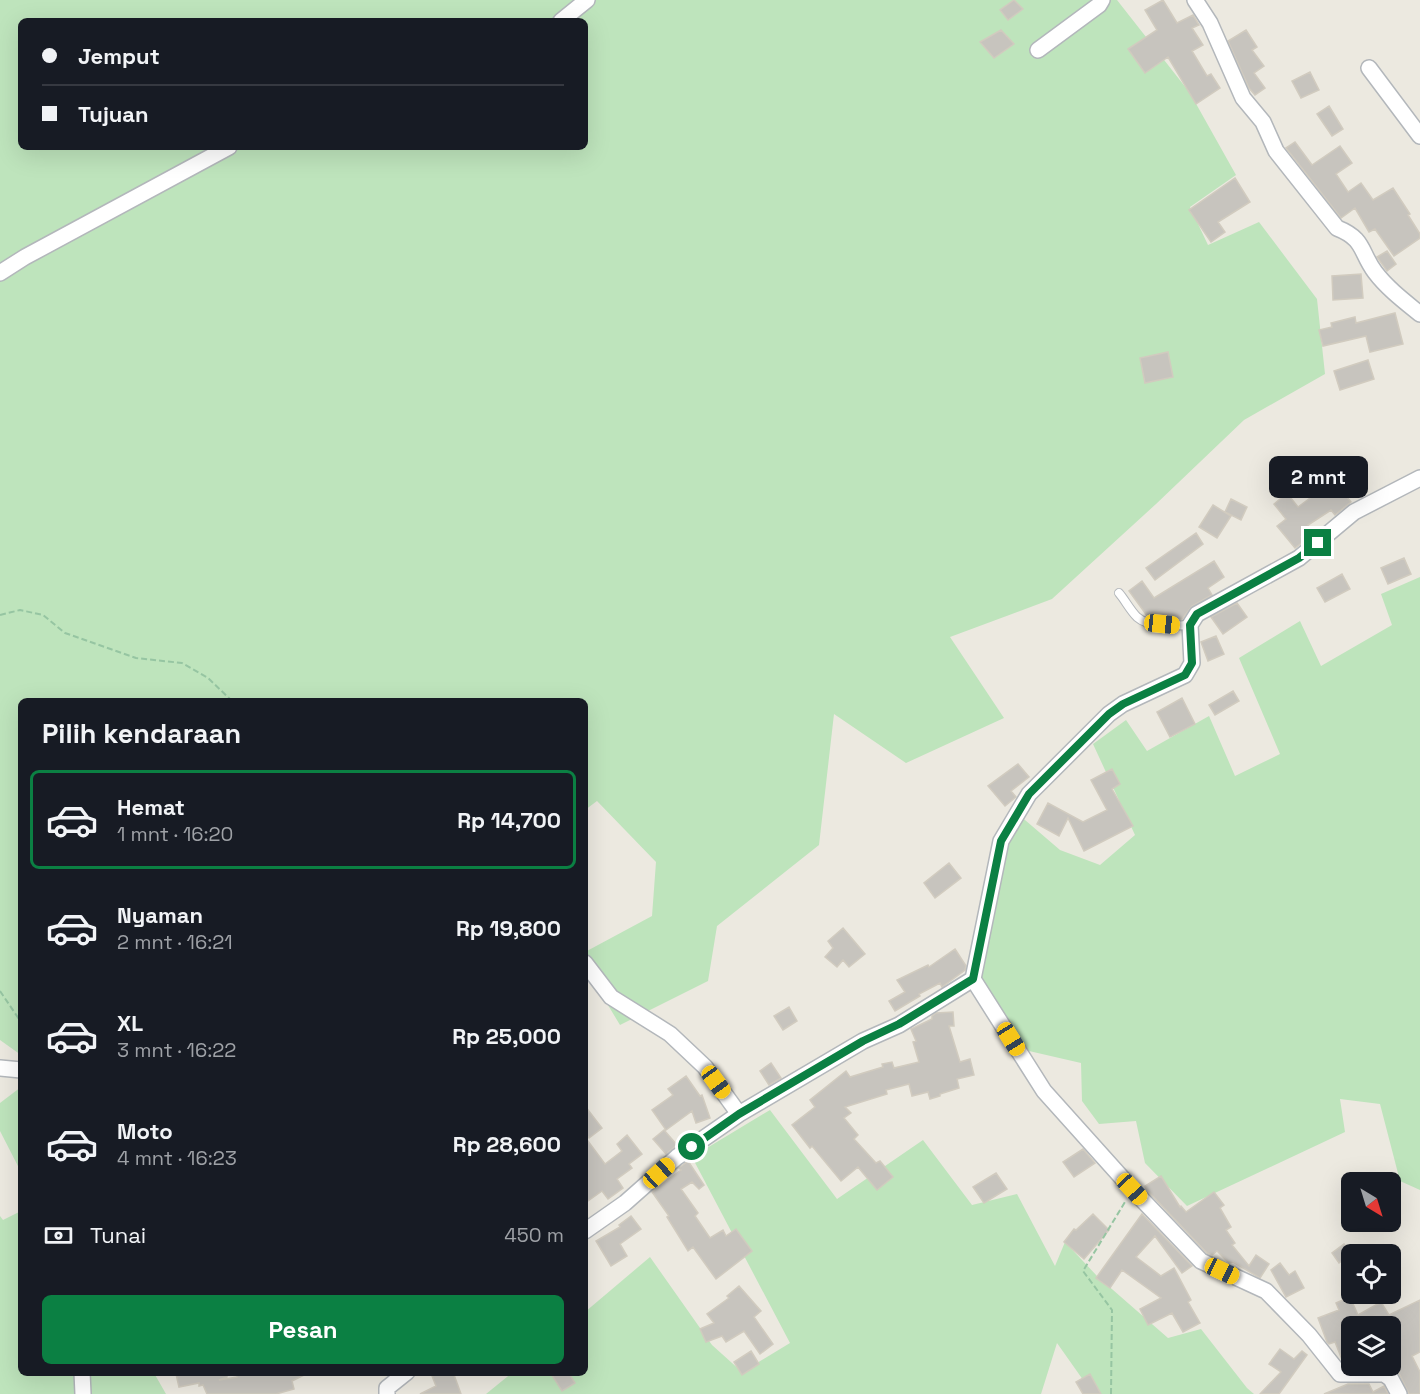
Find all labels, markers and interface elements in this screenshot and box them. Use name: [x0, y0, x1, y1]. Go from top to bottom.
text: Jemput: [78, 42, 160, 70]
text: Tujuan: [78, 100, 149, 128]
callout: 2 mnt: [1268, 456, 1368, 498]
text: 2 mnt: [1291, 464, 1346, 490]
route end: [1304, 529, 1331, 556]
car: [1143, 613, 1181, 635]
text: Pilih kendaraan: [42, 716, 241, 751]
icon: car: [45, 793, 99, 847]
text: Hemat: [117, 793, 185, 821]
text: Rp 14,700: [457, 806, 561, 834]
text: 1 mnt · 16:20: [117, 821, 233, 847]
icon: car: [45, 901, 99, 955]
text: Nyaman: [117, 901, 203, 929]
text: Rp 19,800: [456, 914, 561, 942]
text: 2 mnt · 16:21: [117, 929, 233, 955]
icon: car: [45, 1009, 99, 1063]
text: XL: [117, 1009, 143, 1037]
car: [994, 1019, 1028, 1059]
text: Rp 25,000: [452, 1022, 561, 1050]
text: 3 mnt · 16:22: [117, 1037, 236, 1063]
car: [698, 1062, 734, 1102]
icon: car: [45, 1117, 99, 1171]
text: Moto: [117, 1117, 173, 1145]
text: Rp 28,600: [453, 1130, 561, 1158]
route start: [678, 1133, 705, 1160]
text: 4 mnt · 16:23: [117, 1145, 237, 1171]
car: [640, 1154, 678, 1192]
car: [1113, 1170, 1151, 1208]
north arrow: [1341, 1172, 1401, 1232]
map controls: [1341, 1172, 1401, 1376]
icon: cash: [42, 1219, 75, 1252]
text: Tunai: [90, 1221, 146, 1249]
text: 450 m: [504, 1222, 564, 1248]
button: locate: [1341, 1244, 1401, 1304]
car: [1202, 1255, 1242, 1287]
button: Pesan: [42, 1295, 564, 1364]
button: layers: [1341, 1316, 1401, 1376]

